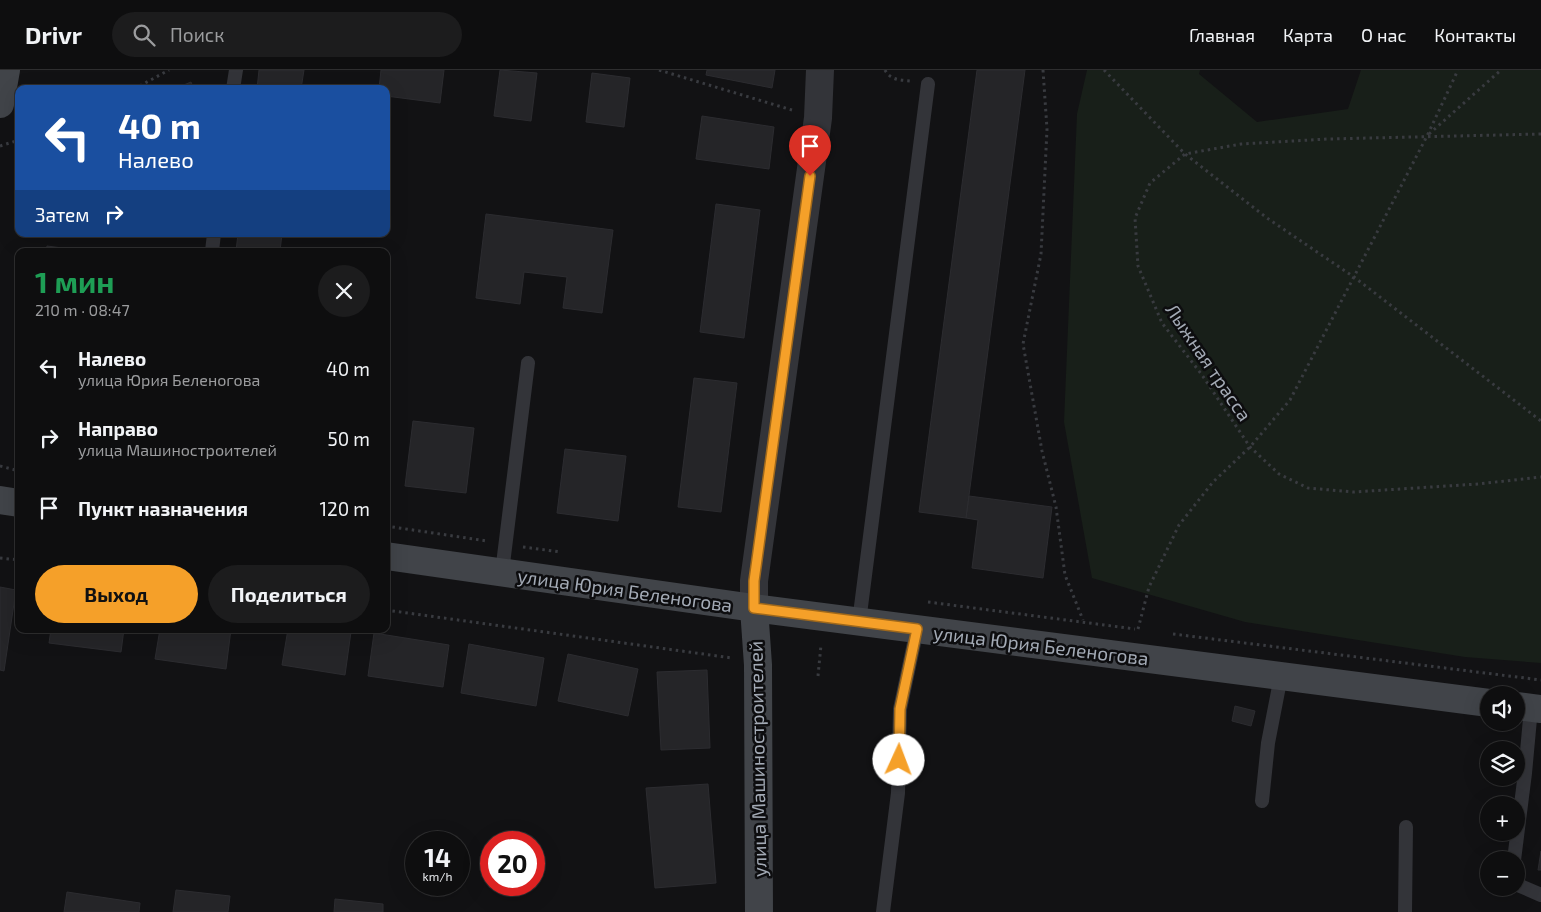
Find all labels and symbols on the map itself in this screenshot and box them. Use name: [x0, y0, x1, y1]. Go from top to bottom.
pin: [789, 125, 831, 176]
street label: Лыжная трасса: [1161, 299, 1257, 425]
street label: улица Юрия Беленогова: [516, 564, 734, 617]
street label: улица Юрия Беленогова: [932, 620, 1150, 671]
street label: улица Машиностроителей: [743, 641, 772, 877]
position arrow: [872, 733, 924, 785]
speed limit sign: 20: [480, 831, 545, 896]

